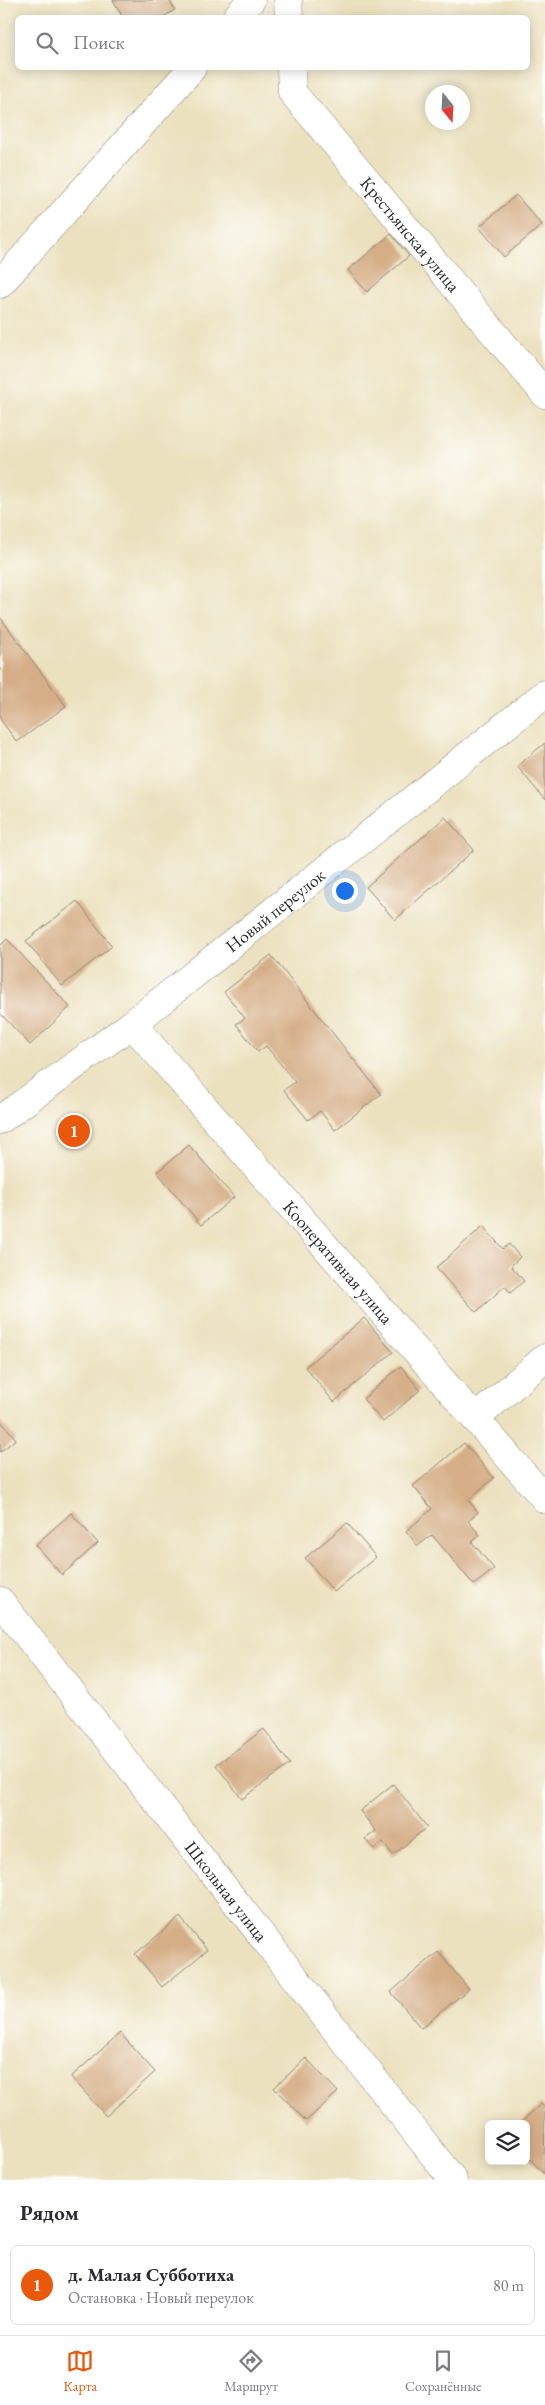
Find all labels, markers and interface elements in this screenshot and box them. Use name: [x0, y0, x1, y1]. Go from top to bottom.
search box: [15, 15, 530, 70]
icon: search: [33, 29, 61, 57]
text: Поиск: [73, 30, 125, 55]
north arrow: [425, 85, 470, 130]
street label: Крестьянская улица: [356, 171, 466, 297]
street label: Новый переулок: [220, 863, 330, 957]
your location: [332, 878, 358, 904]
pin: 1: [58, 1112, 90, 1150]
street label: Кооперативная улица: [279, 1195, 399, 1329]
street label: Школьная улица: [180, 1836, 274, 1946]
map controls: [485, 2120, 530, 2165]
button: layers: [485, 2120, 530, 2165]
text: Рядом: [20, 2199, 79, 2226]
text: д. Малая Субботиха: [68, 2262, 234, 2287]
text: 1: [33, 2275, 41, 2296]
text: 80 m: [493, 2275, 524, 2296]
text: Остановка · Новый переулок: [68, 2287, 254, 2308]
tab: Карта: [64, 2347, 97, 2395]
tab: Маршрут: [224, 2347, 278, 2395]
tab: Сохранённые: [405, 2347, 481, 2395]

